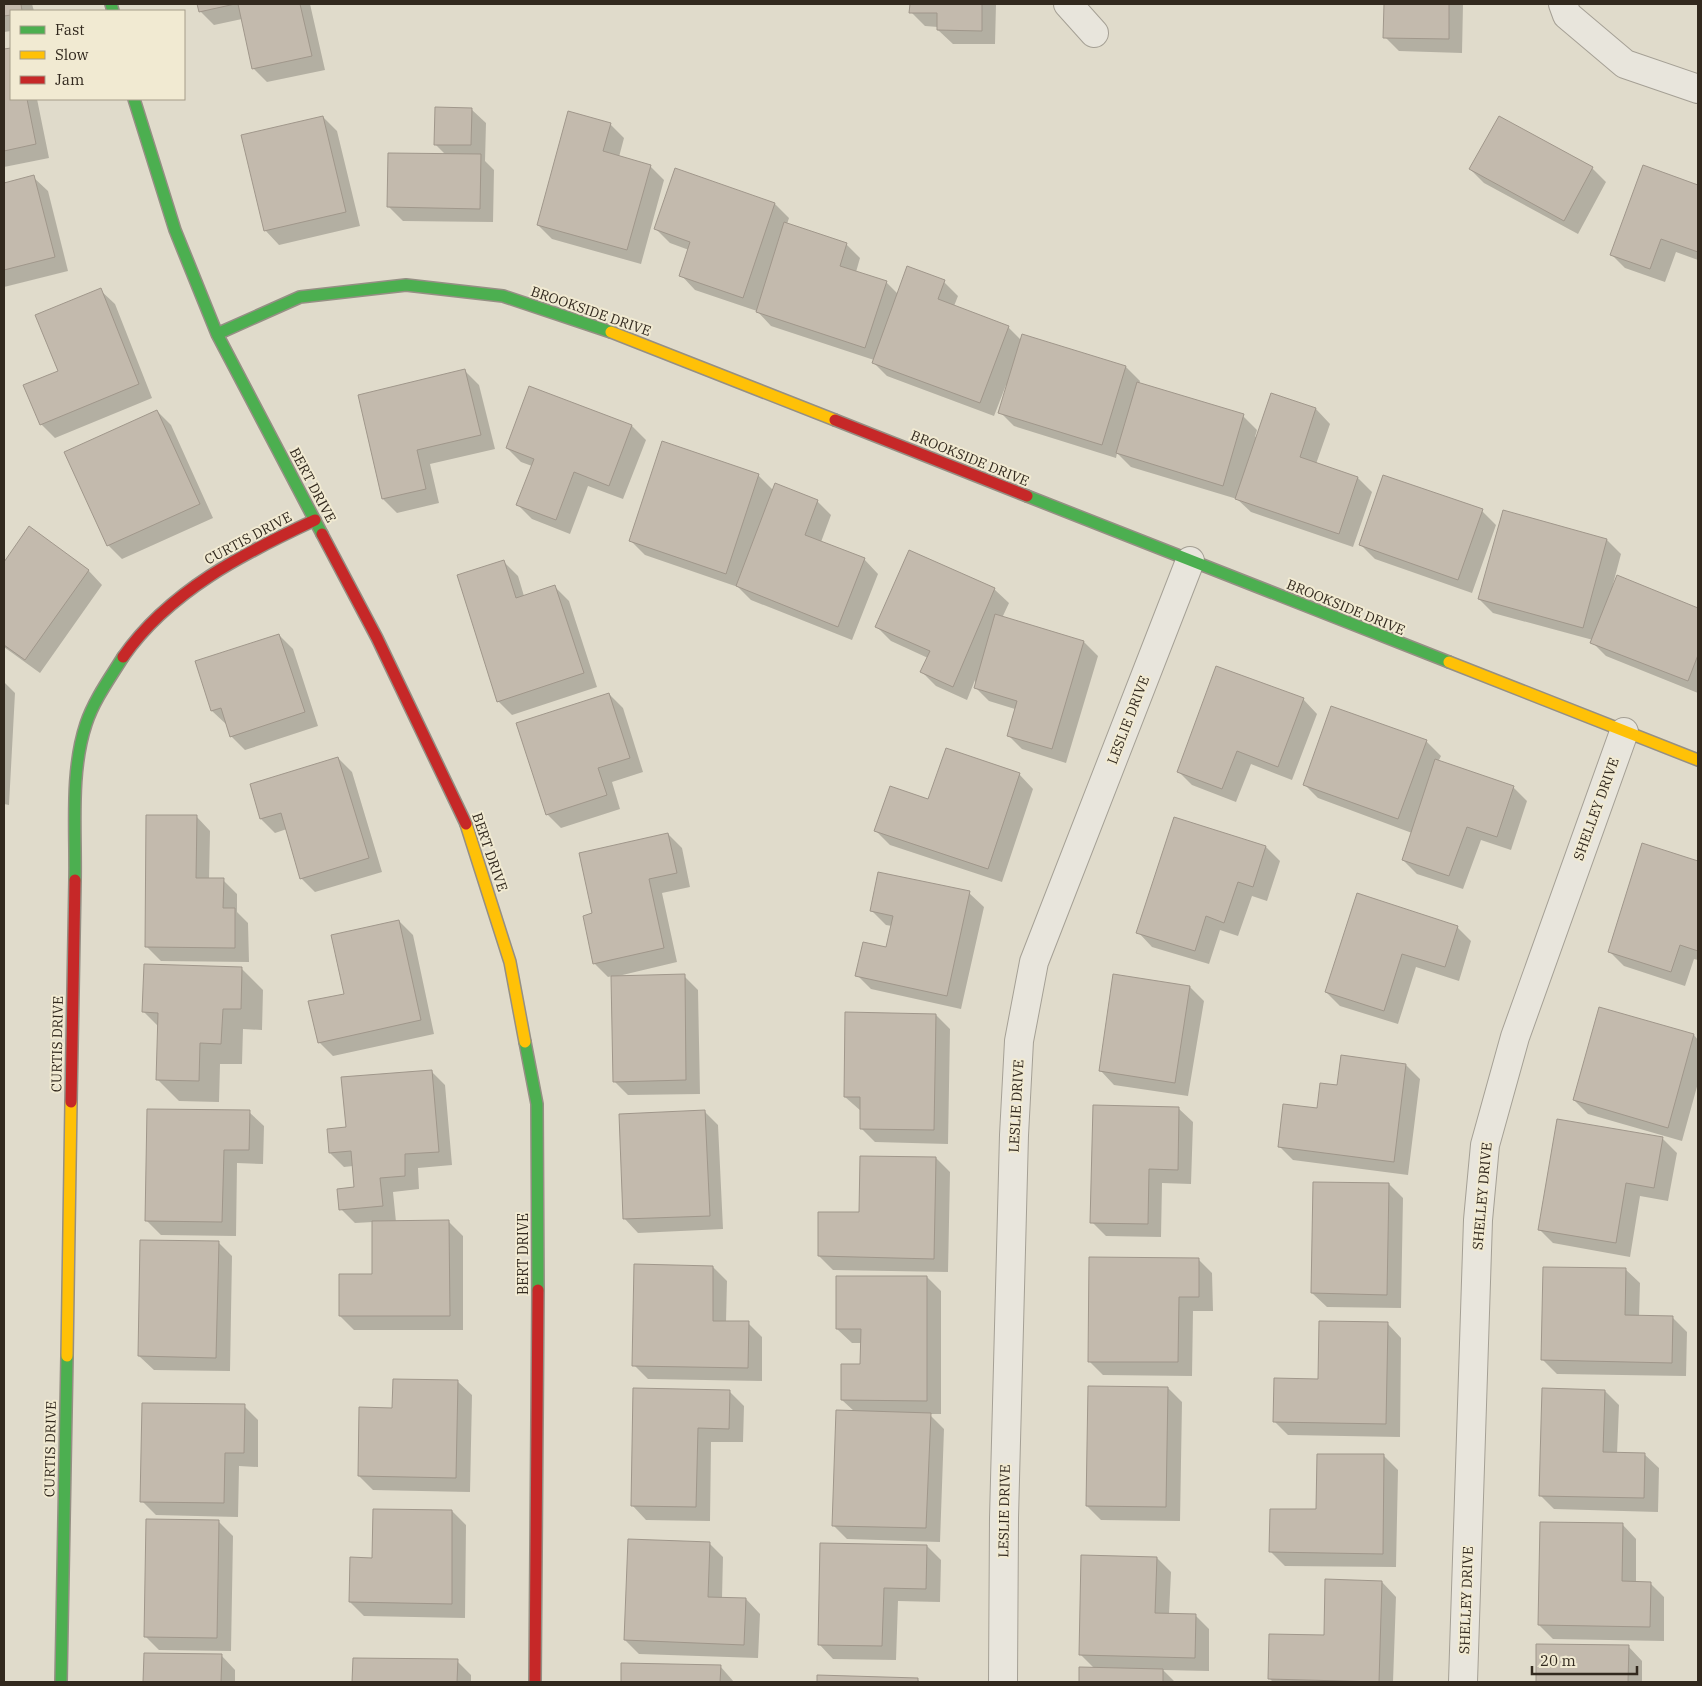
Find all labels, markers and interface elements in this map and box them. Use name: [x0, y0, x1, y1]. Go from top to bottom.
legend: [10, 10, 185, 100]
text: Fast: [55, 20, 85, 39]
text: Slow: [55, 45, 89, 64]
text: Jam: [55, 70, 84, 89]
street label: BROOKSIDE DRIVE: [528, 282, 654, 340]
street label: BROOKSIDE DRIVE: [908, 426, 1032, 490]
street label: BERT DRIVE: [286, 444, 340, 526]
street label: CURTIS DRIVE: [201, 507, 295, 569]
street label: BROOKSIDE DRIVE: [1284, 575, 1408, 639]
street label: LESLIE DRIVE: [1103, 673, 1153, 767]
street label: SHELLEY DRIVE: [1569, 755, 1623, 863]
street label: BERT DRIVE: [468, 810, 512, 894]
street label: CURTIS DRIVE: [47, 996, 67, 1092]
street label: LESLIE DRIVE: [1005, 1059, 1027, 1153]
street label: SHELLEY DRIVE: [1468, 1141, 1496, 1251]
street label: BERT DRIVE: [514, 1213, 532, 1295]
street label: CURTIS DRIVE: [40, 1401, 60, 1497]
street label: LESLIE DRIVE: [994, 1464, 1014, 1558]
street label: SHELLEY DRIVE: [1455, 1546, 1477, 1654]
scale bar: [1532, 1644, 1637, 1676]
text: 20 m: [1540, 1651, 1576, 1670]

